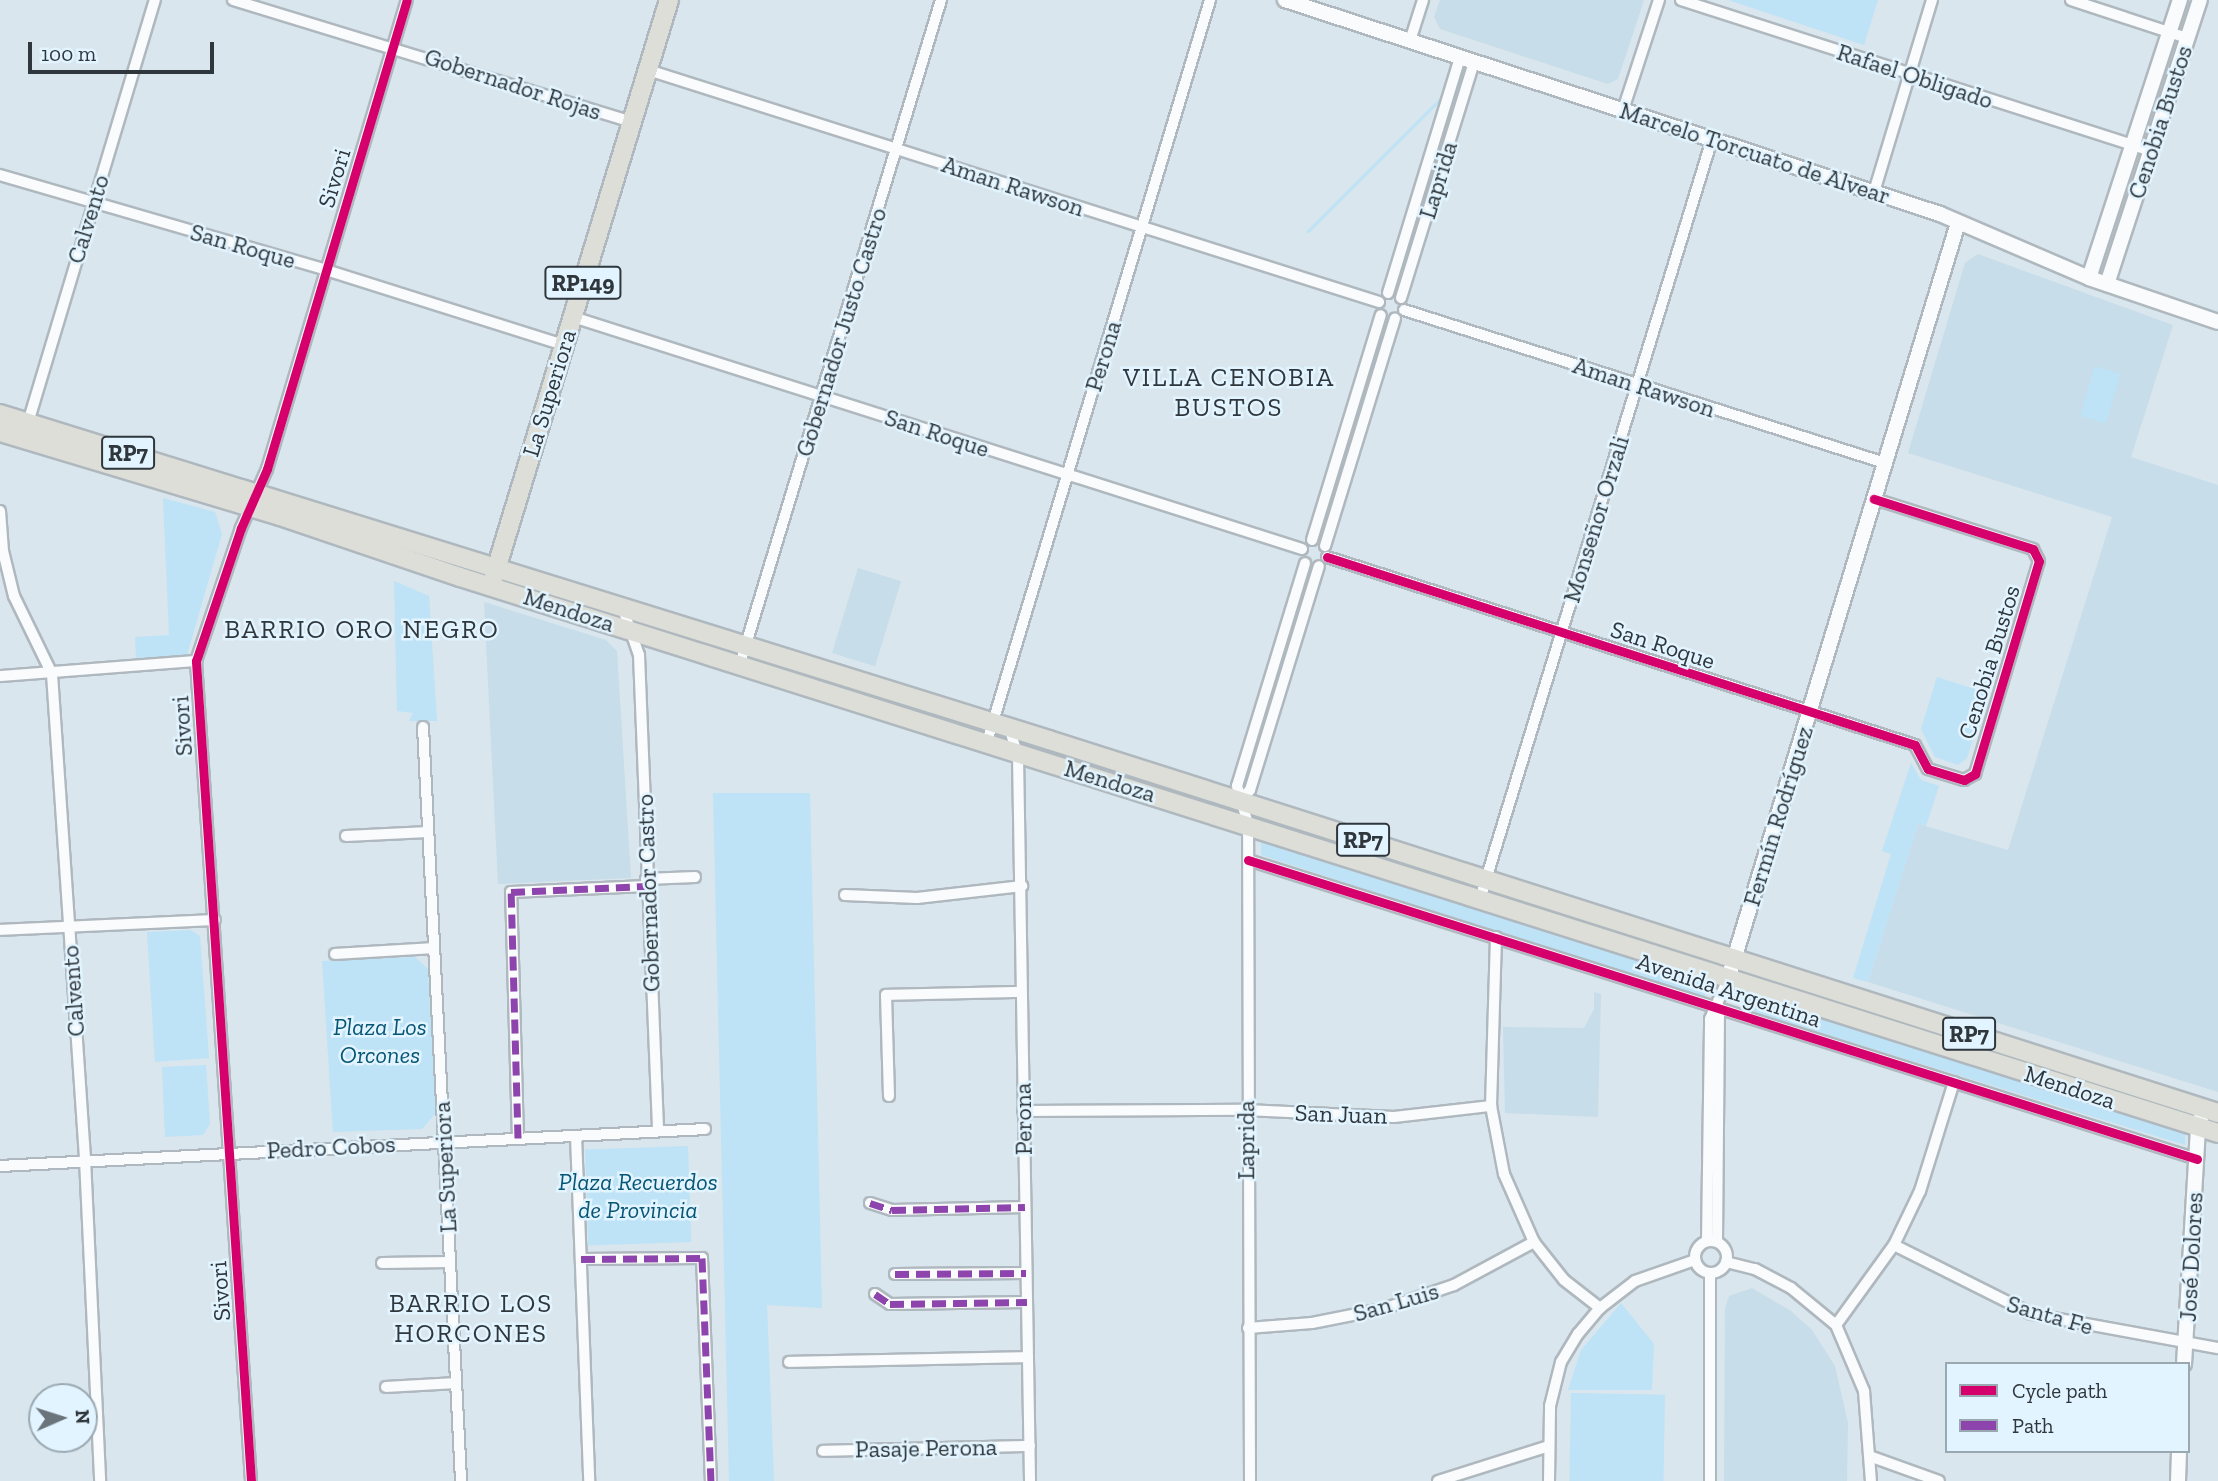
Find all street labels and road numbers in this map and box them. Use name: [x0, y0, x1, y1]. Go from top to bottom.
street label: Rafael Obligado: [1833, 37, 1997, 115]
street label: Gobernador Rojas: [421, 42, 605, 126]
street label: Cenobia Bustos: [2122, 42, 2198, 202]
street label: Marcelo Torcuato de Alvear: [1616, 95, 1894, 211]
street label: Laprida: [1413, 138, 1463, 222]
street label: Sivori: [311, 145, 357, 211]
street label: Aman Rawson: [938, 149, 1088, 223]
street label: Calvento: [61, 171, 115, 267]
street label: Gobernador Justo Castro: [789, 204, 893, 460]
street label: San Roque: [187, 217, 299, 275]
road number: RP149: [543, 264, 623, 302]
street label: Perona: [1079, 317, 1127, 395]
street label: La Superiora: [516, 326, 582, 460]
street label: Aman Rawson: [1569, 350, 1719, 424]
street label: San Roque: [881, 403, 993, 463]
street label: Monseñor Orzali: [1557, 432, 1635, 606]
road number: RP7: [100, 433, 156, 472]
street label: Cenobia Bustos: [1952, 581, 2026, 743]
street label: Mendoza: [520, 582, 618, 638]
street label: San Roque: [1607, 615, 1719, 675]
street label: Sivori: [166, 695, 198, 757]
street label: Fermín Rodríguez: [1737, 722, 1819, 910]
street label: Mendoza: [1061, 754, 1159, 808]
street label: Gobernador Castro: [630, 793, 666, 993]
road number: RP7: [1335, 820, 1391, 860]
street label: Calvento: [55, 944, 91, 1038]
street label: Avenida Argentina: [1633, 946, 1825, 1034]
road number: RP7: [1941, 1015, 1997, 1054]
street label: Mendoza: [2021, 1059, 2119, 1115]
street label: Perona: [1008, 1083, 1038, 1155]
street label: San Juan: [1294, 1098, 1388, 1130]
street label: Laprida: [1232, 1100, 1260, 1180]
street label: La Superiora: [427, 1101, 463, 1233]
street label: Pedro Cobos: [266, 1129, 396, 1165]
street label: José Dolores: [2173, 1191, 2209, 1323]
street label: Sivori: [204, 1260, 236, 1322]
street label: San Luis: [1350, 1276, 1442, 1328]
street label: Santa Fe: [2004, 1289, 2096, 1341]
street label: Pasaje Perona: [855, 1432, 997, 1464]

